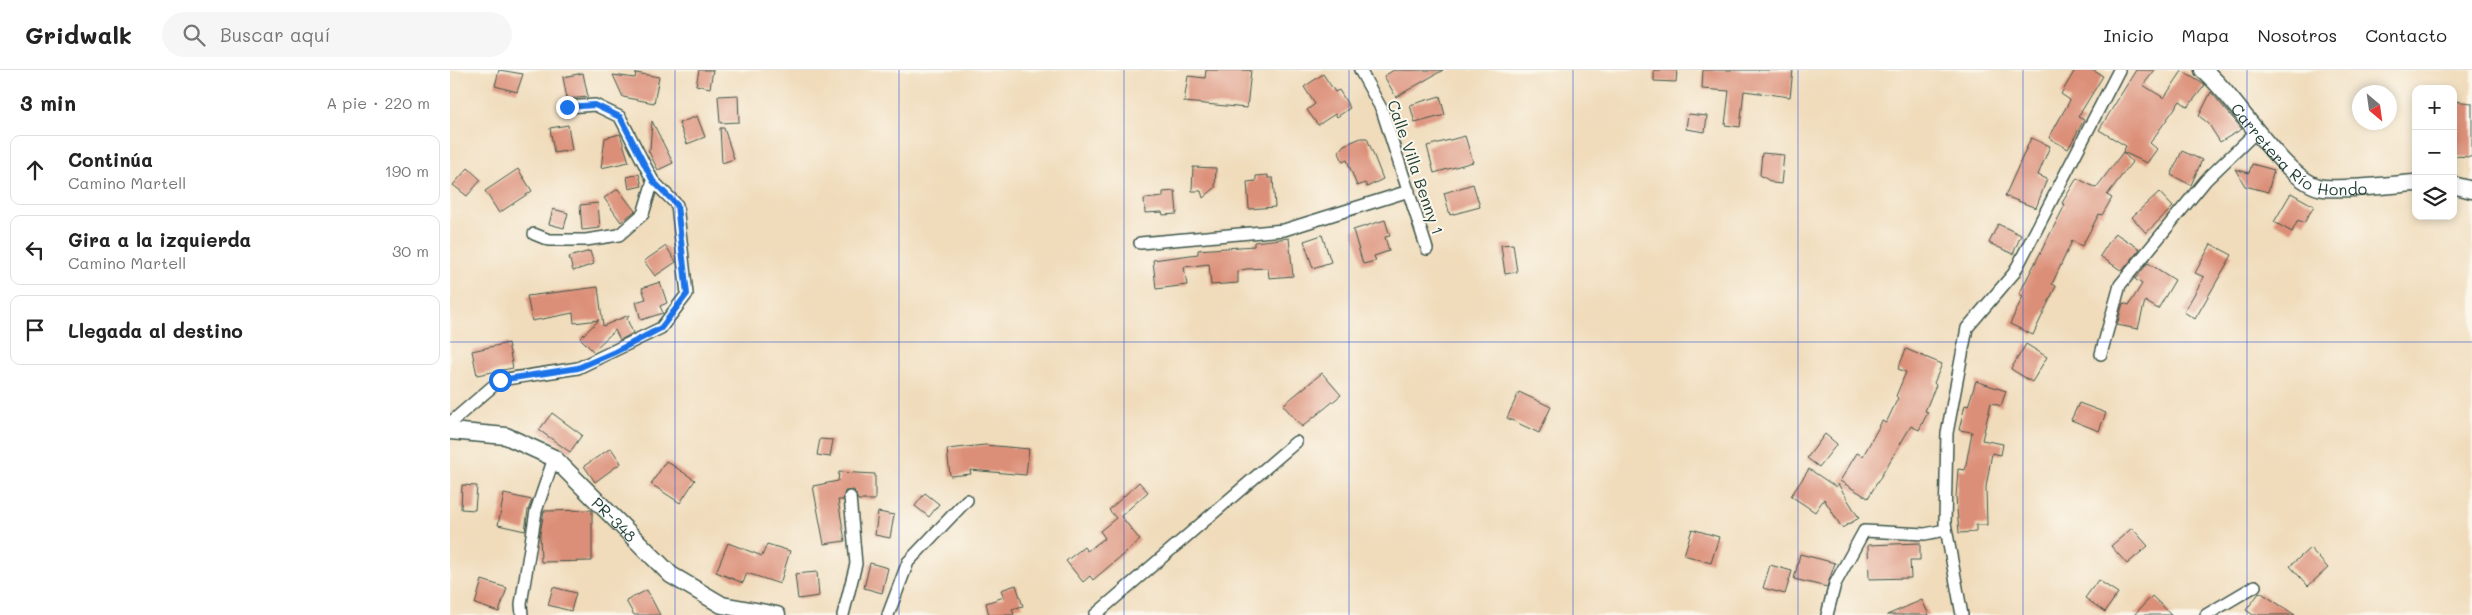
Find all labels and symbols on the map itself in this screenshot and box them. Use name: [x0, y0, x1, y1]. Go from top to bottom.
north arrow: [2352, 85, 2397, 130]
route end: [556, 96, 579, 119]
street label: Calle Villa Benny 1: [1383, 97, 1449, 237]
street label: Carretera Río Hondo: [2227, 98, 2368, 199]
route start: [489, 369, 512, 392]
street label: PR-348: [588, 492, 642, 546]

